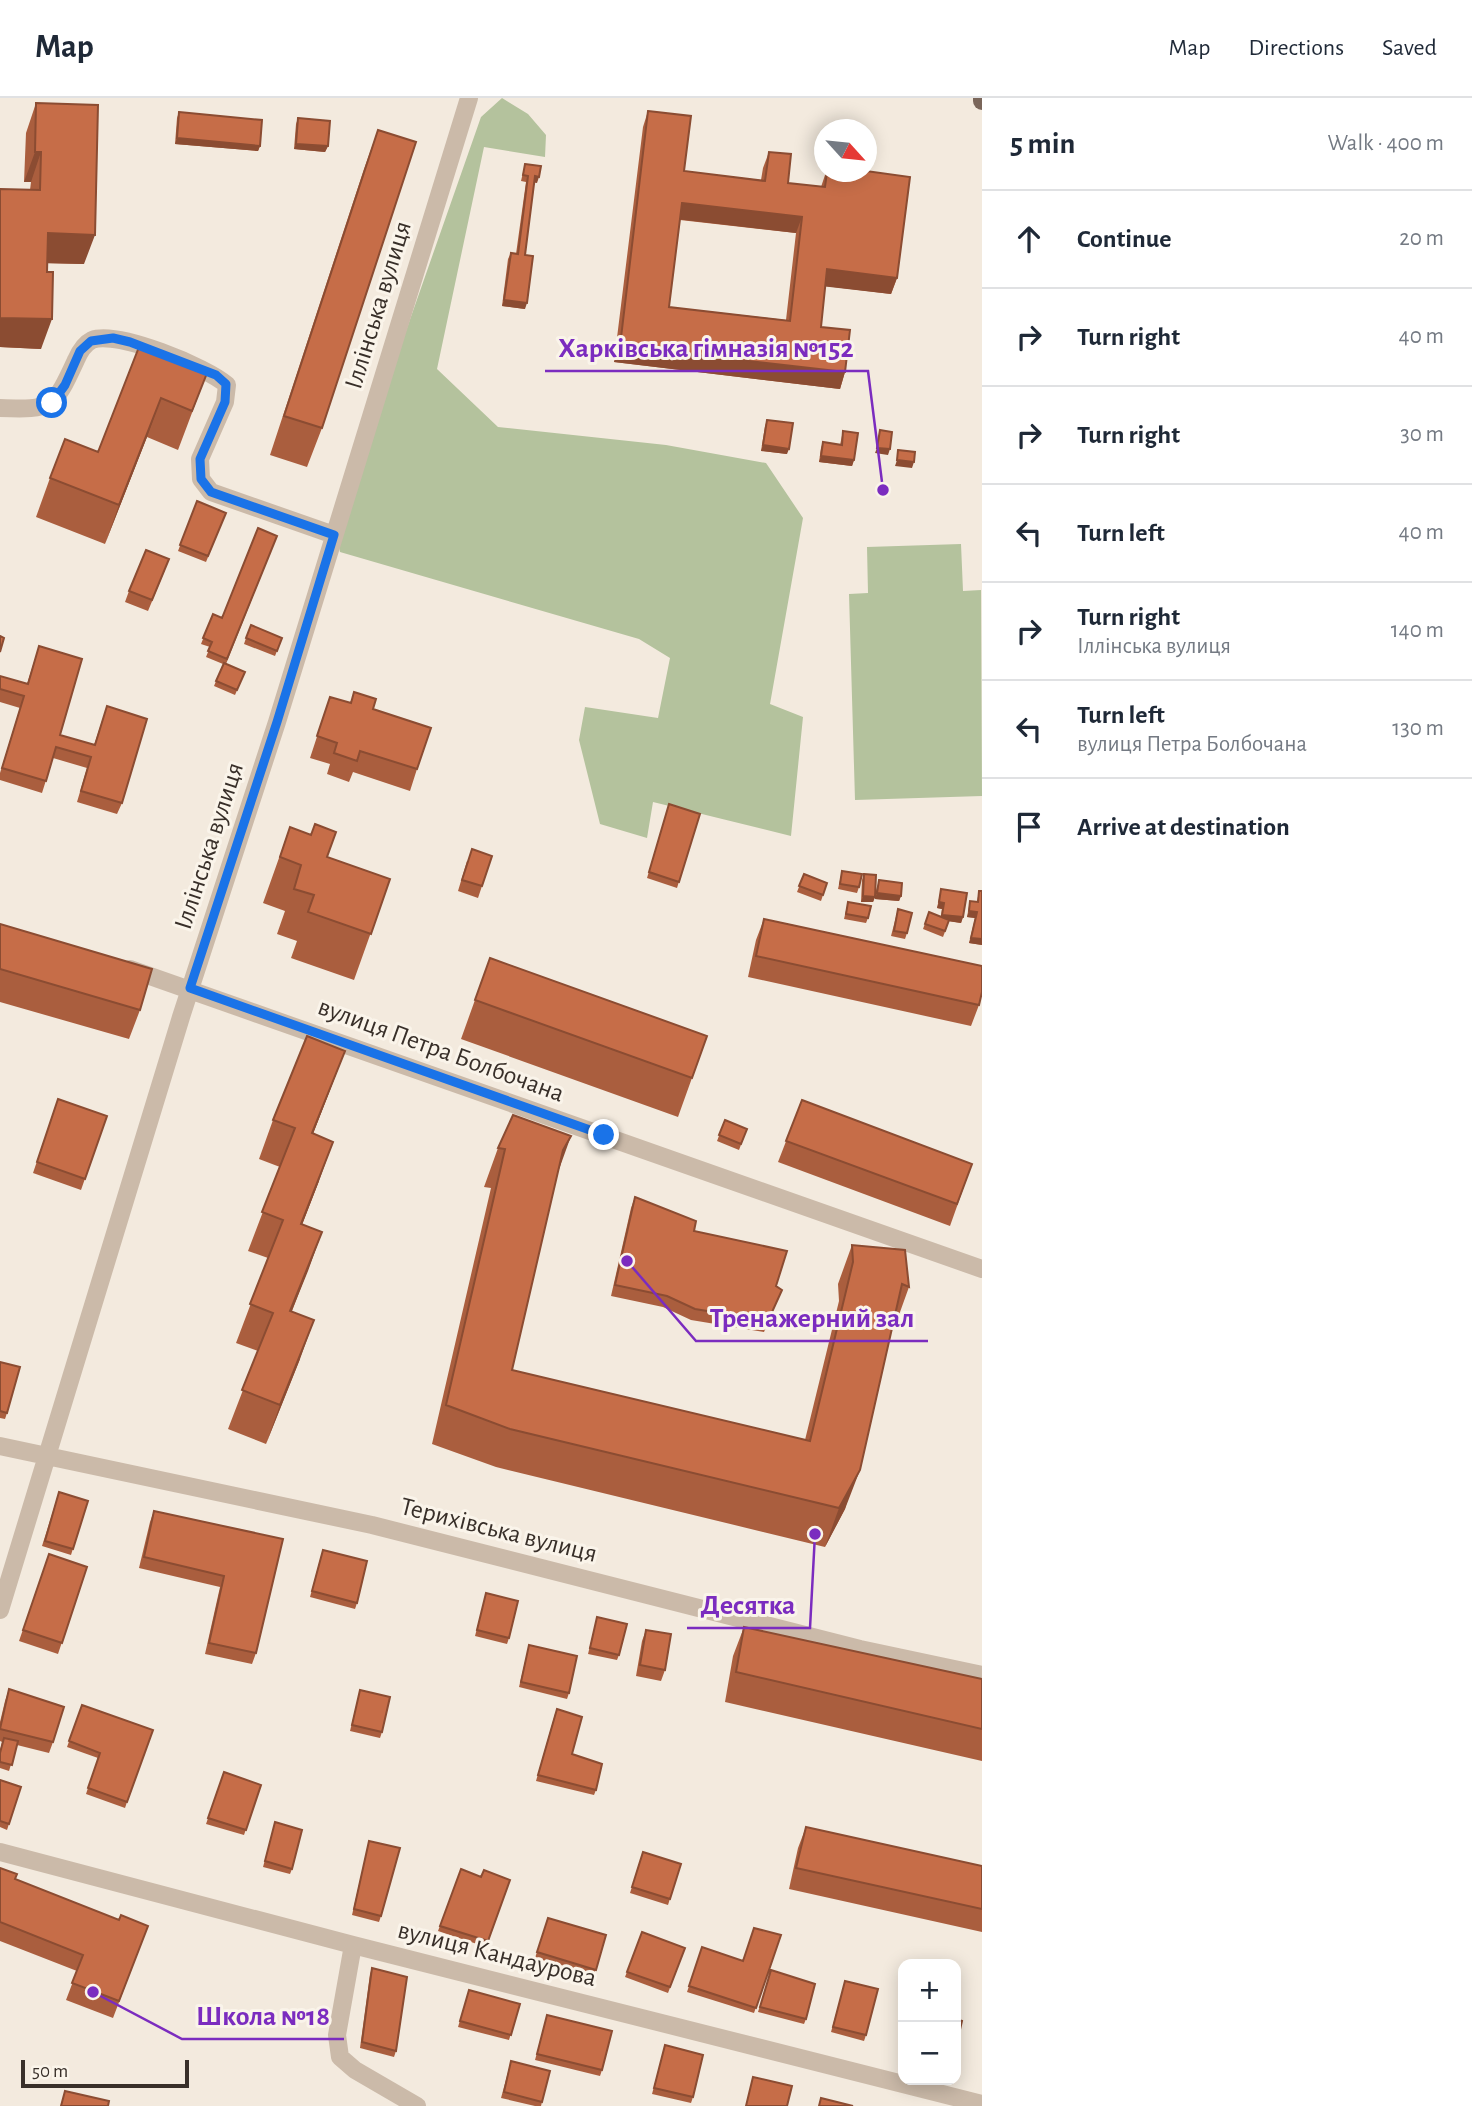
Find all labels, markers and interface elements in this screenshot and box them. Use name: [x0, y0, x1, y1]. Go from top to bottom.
text: Map: [35, 31, 94, 64]
text: Map: [1168, 36, 1210, 60]
text: Directions: [1248, 36, 1344, 60]
text: Saved: [1382, 36, 1437, 60]
north arrow: [814, 119, 877, 182]
text: 5 min: [1010, 129, 1075, 159]
text: Walk · 400 m: [1328, 132, 1444, 155]
street label: Іллінська вулиця: [340, 218, 416, 392]
icon: ahead: [1010, 220, 1048, 258]
text: Continue: [1077, 226, 1172, 252]
text: 20 m: [1399, 227, 1444, 250]
icon: right: [1010, 318, 1048, 356]
callout: Харківська гімназія №152: [545, 322, 868, 371]
text: Turn right: [1077, 324, 1180, 350]
text: 40 m: [1399, 325, 1444, 348]
text: Харківська гімназія №152: [558, 335, 854, 363]
route start: [36, 387, 67, 418]
icon: right: [1010, 416, 1048, 454]
text: Turn right: [1077, 422, 1180, 448]
text: 30 m: [1400, 423, 1444, 446]
icon: left: [1010, 514, 1048, 552]
text: Turn left: [1077, 520, 1165, 546]
text: 40 m: [1399, 521, 1444, 544]
text: Turn right: [1077, 604, 1180, 630]
icon: right: [1010, 612, 1048, 650]
text: 140 m: [1391, 619, 1444, 642]
text: Іллінська вулиця: [1077, 635, 1231, 658]
text: Turn left: [1077, 702, 1165, 728]
icon: left: [1010, 710, 1048, 748]
text: 130 m: [1392, 717, 1444, 740]
text: вулиця Петра Болбочана: [1077, 733, 1307, 756]
street label: Іллінська вулиця: [170, 759, 248, 933]
icon: arrive: [1010, 808, 1048, 846]
text: Arrive at destination: [1077, 814, 1290, 840]
street label: вулиця Петра Болбочана: [314, 993, 568, 1107]
route end: [588, 1119, 619, 1150]
callout: Тренажерний зал: [696, 1292, 928, 1341]
text: Тренажерний зал: [710, 1305, 914, 1333]
street label: Терихівська вулиця: [398, 1493, 600, 1567]
callout: Десятка: [687, 1579, 810, 1628]
text: Десятка: [701, 1592, 795, 1620]
street label: вулиця Кандаурова: [395, 1917, 599, 1991]
map controls: [898, 1959, 961, 2085]
button: +: [898, 1959, 961, 2022]
callout: Школа №18: [182, 1990, 344, 2039]
text: Школа №18: [196, 2003, 330, 2031]
button: −: [898, 2022, 961, 2085]
scale bar: [21, 2057, 189, 2089]
text: 50 m: [32, 2062, 68, 2081]

